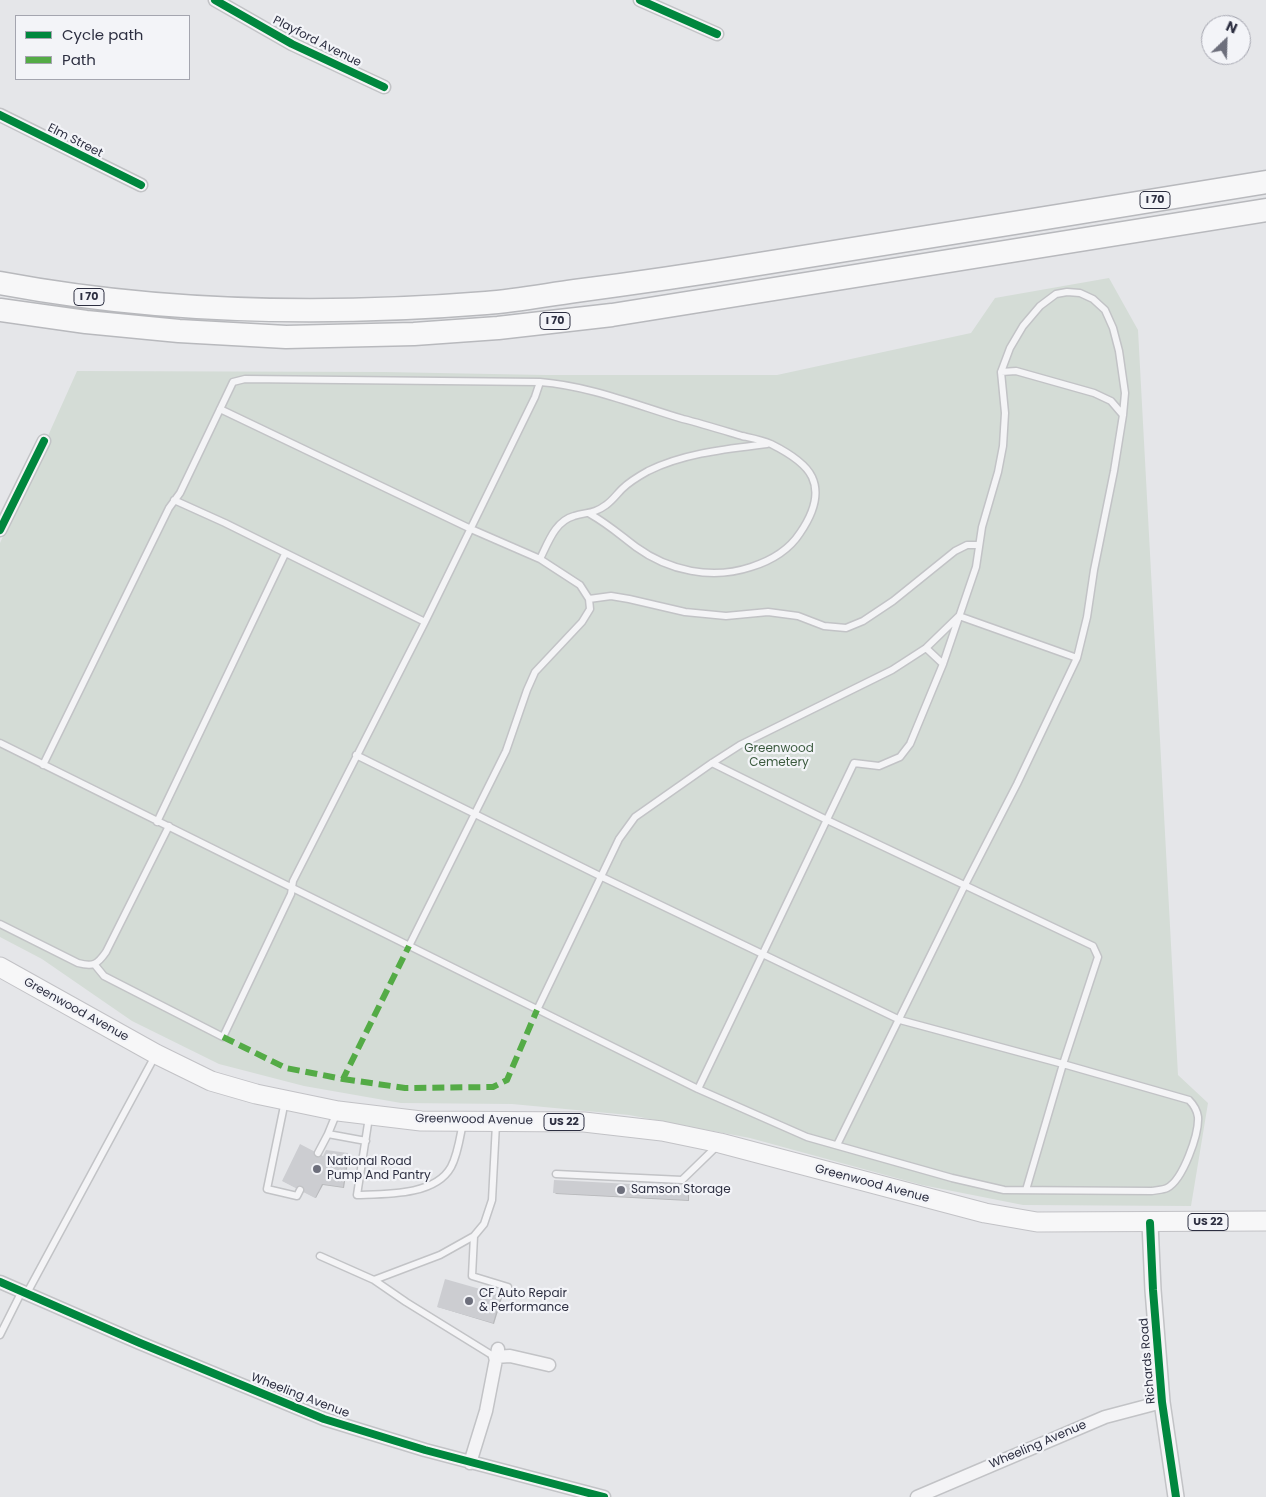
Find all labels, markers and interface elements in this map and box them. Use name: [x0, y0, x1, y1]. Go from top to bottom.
street label: Playford Avenue: [270, 14, 364, 70]
legend: [15, 15, 190, 80]
north arrow: [1201, 15, 1251, 65]
text: N: [1223, 16, 1241, 38]
text: Cycle path: [62, 24, 143, 45]
text: Path: [62, 49, 96, 70]
street label: Elm Street: [45, 121, 105, 161]
road number: I 70: [1140, 192, 1170, 208]
road number: I 70: [74, 288, 104, 306]
road number: I 70: [540, 312, 570, 330]
park label: Greenwood Cemetery: [744, 742, 814, 770]
street label: Greenwood Avenue: [21, 975, 131, 1045]
street label: Greenwood Avenue: [415, 1112, 533, 1128]
road number: US 22: [544, 1114, 584, 1130]
place label: National Road Pump And Pantry: [327, 1155, 431, 1183]
street label: Greenwood Avenue: [813, 1162, 931, 1206]
marker: National Road Pump And Pantry: [311, 1163, 323, 1175]
place label: Samson Storage: [631, 1183, 731, 1197]
marker: Samson Storage: [615, 1184, 627, 1196]
road number: US 22: [1188, 1214, 1228, 1230]
place label: CF Auto Repair & Performance: [479, 1287, 569, 1315]
marker: CF Auto Repair & Performance: [463, 1295, 475, 1307]
street label: Richards Road: [1137, 1317, 1159, 1405]
street label: Wheeling Avenue: [249, 1371, 351, 1421]
street label: Wheeling Avenue: [987, 1418, 1089, 1472]

